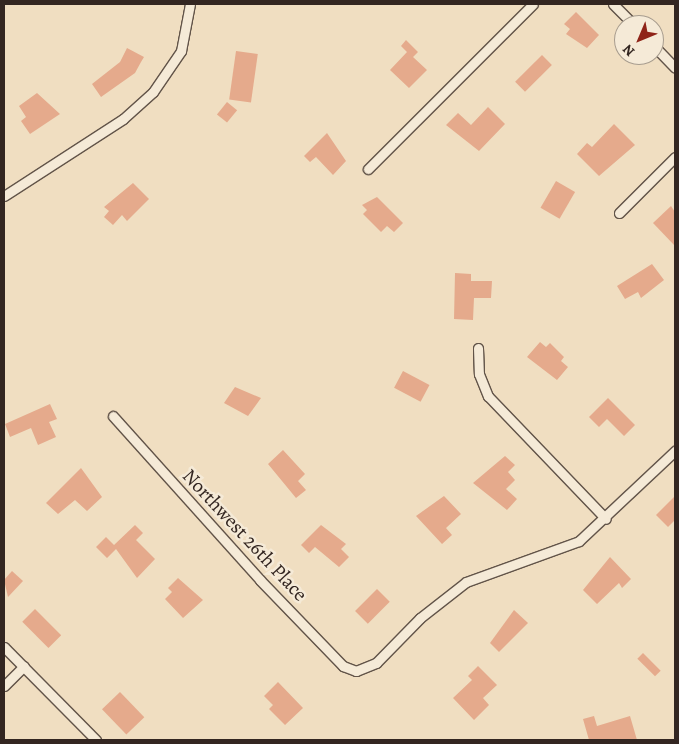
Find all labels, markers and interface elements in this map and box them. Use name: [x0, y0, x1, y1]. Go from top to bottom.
north arrow: [614, 15, 664, 65]
text: N: [618, 40, 639, 61]
street label: Northwest 26th Place: [178, 464, 312, 606]

